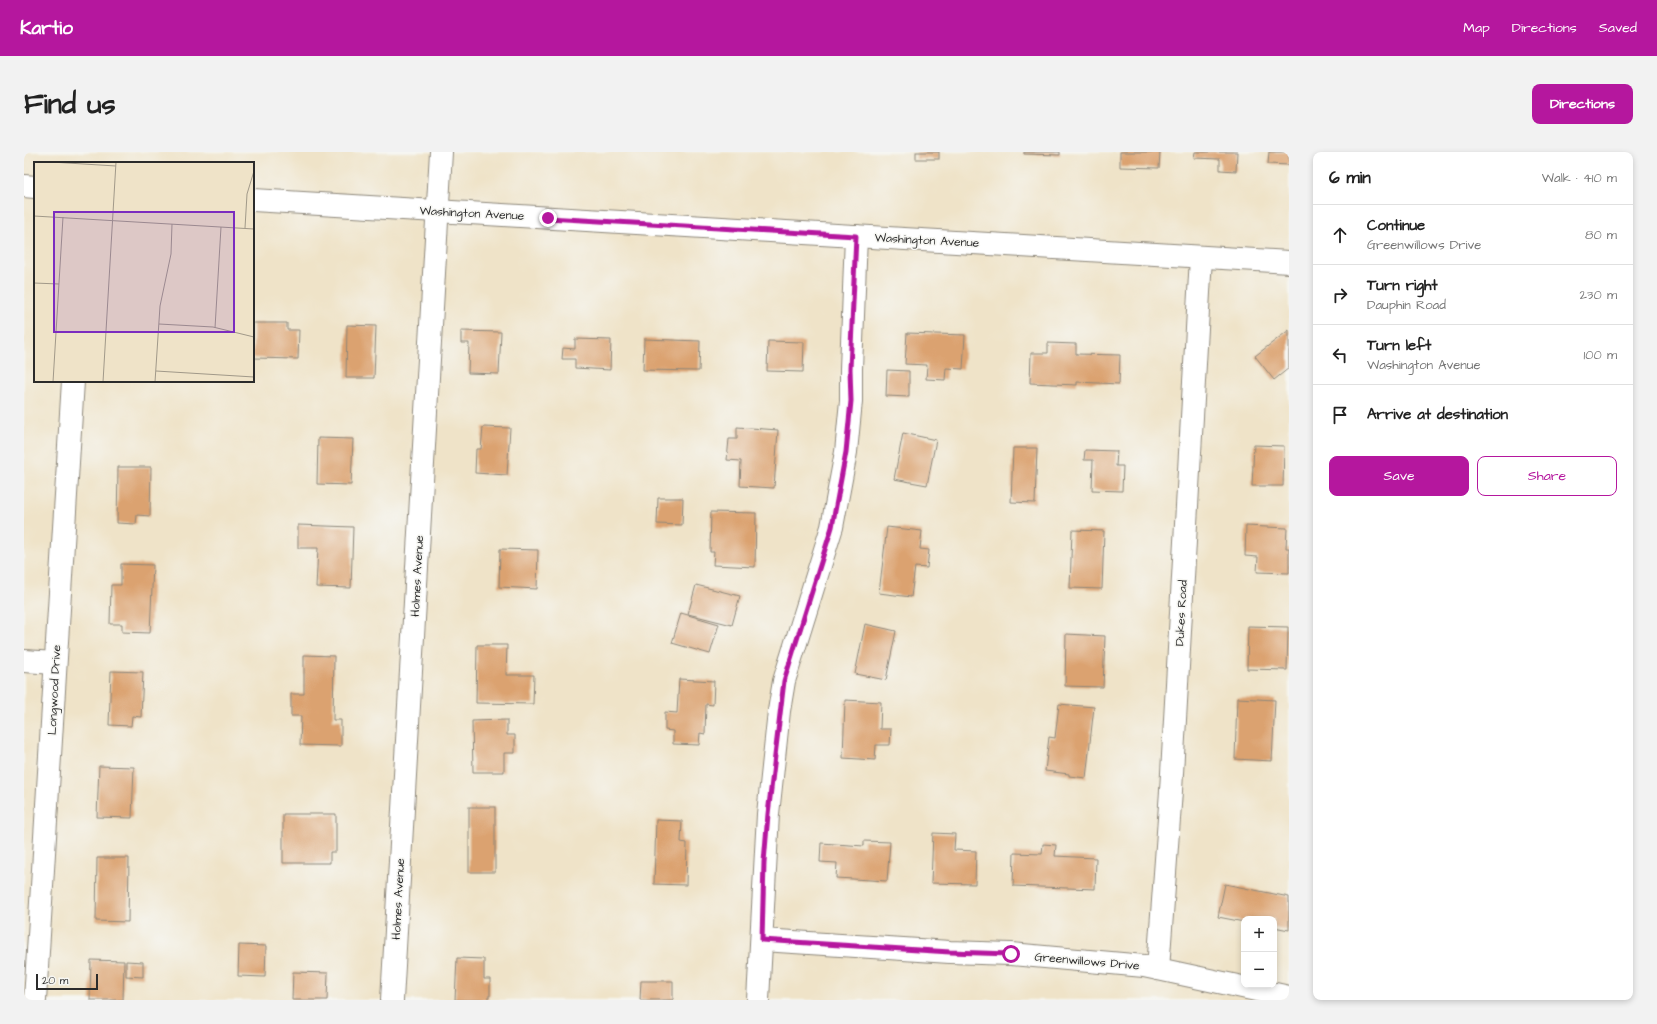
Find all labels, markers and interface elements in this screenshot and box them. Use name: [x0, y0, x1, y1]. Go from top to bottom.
text: Kartio: [20, 15, 73, 42]
text: Map: [1463, 18, 1490, 38]
text: Directions: [1512, 18, 1577, 38]
text: Saved: [1599, 18, 1637, 38]
button: Directions: [1532, 84, 1633, 124]
text: Find us: [24, 85, 115, 124]
inset map: [34, 162, 254, 382]
text: 6 min: [1329, 166, 1371, 190]
text: Walk · 410 m: [1542, 169, 1617, 187]
street label: Washington Avenue: [419, 202, 525, 226]
route end: [539, 209, 557, 227]
text: Continue: [1367, 215, 1425, 236]
icon: ahead: [1329, 224, 1351, 246]
text: 80 m: [1585, 226, 1617, 244]
street label: Washington Avenue: [874, 229, 980, 253]
text: Greenwillows Drive: [1367, 236, 1481, 254]
text: Turn right: [1367, 275, 1438, 296]
icon: right: [1329, 284, 1351, 306]
text: 230 m: [1579, 286, 1617, 304]
text: Dauphin Road: [1367, 296, 1446, 314]
text: Turn left: [1367, 335, 1431, 356]
icon: left: [1329, 344, 1351, 366]
text: 100 m: [1584, 346, 1617, 364]
text: Washington Avenue: [1367, 356, 1480, 374]
icon: arrive: [1329, 404, 1351, 426]
text: Arrive at destination: [1367, 404, 1508, 425]
button: Save: [1329, 456, 1469, 496]
button: Share: [1477, 456, 1617, 496]
street label: Holmes Avenue: [407, 534, 428, 617]
street label: Dukes Road: [1171, 580, 1192, 646]
street label: Longwood Drive: [44, 644, 66, 736]
street label: Holmes Avenue: [388, 857, 409, 940]
map controls: [1241, 916, 1277, 988]
button: +: [1241, 916, 1277, 952]
route start: [1002, 945, 1020, 963]
street label: Greenwillows Drive: [1034, 948, 1141, 975]
button: −: [1241, 952, 1277, 988]
scale bar: [36, 972, 98, 991]
text: 20 m: [42, 973, 68, 988]

